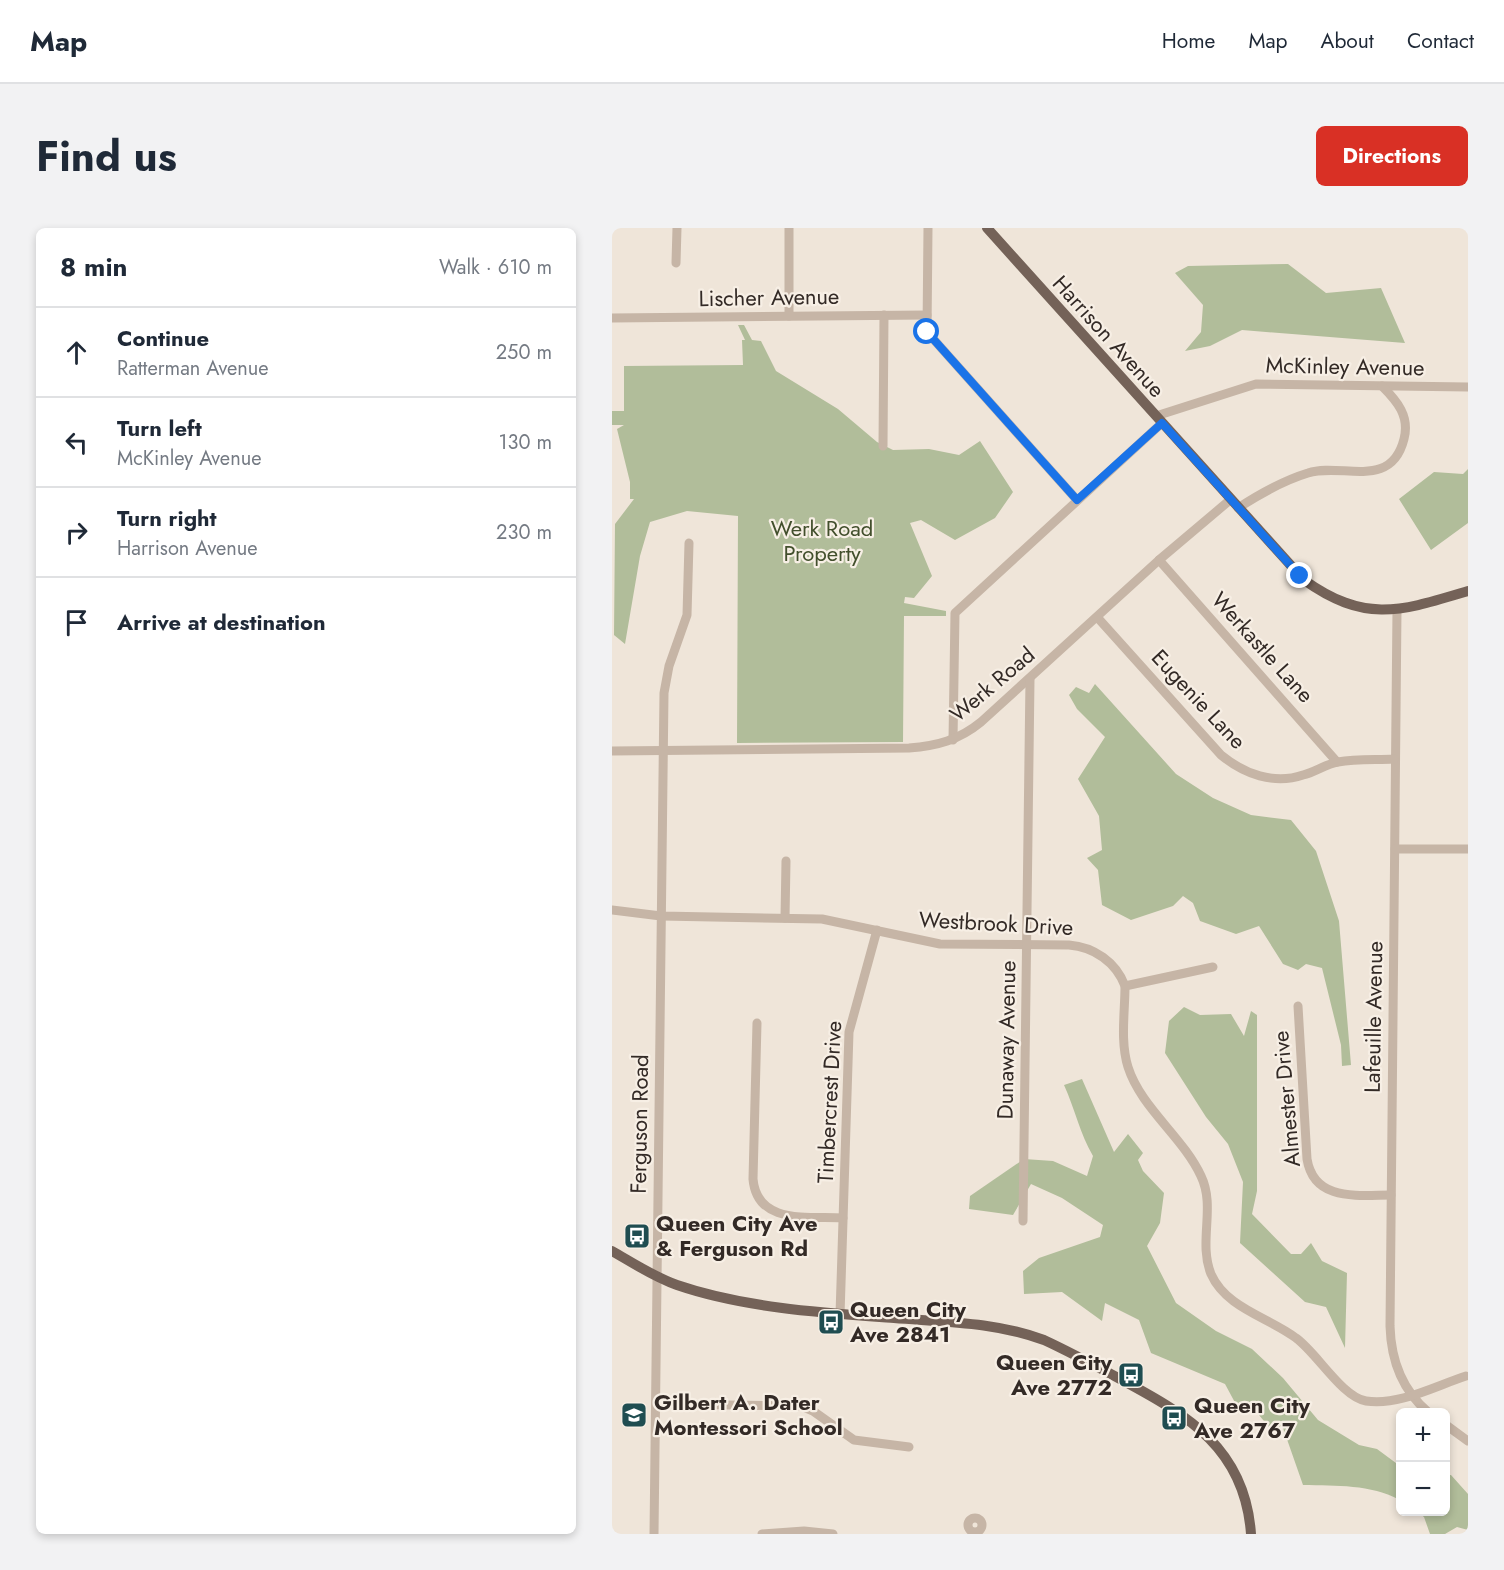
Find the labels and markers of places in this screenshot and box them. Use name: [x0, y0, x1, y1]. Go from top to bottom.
place label: Queen City Ave & Ferguson Rd: [656, 1207, 818, 1264]
bus stop icon: Queen City Ave & Ferguson Rd: [622, 1221, 652, 1251]
place label: Queen City Ave 2841: [849, 1293, 967, 1350]
bus stop icon: Queen City Ave 2841: [816, 1307, 846, 1337]
place label: Queen City Ave 2772: [996, 1346, 1113, 1403]
bus stop icon: Queen City Ave 2772: [1116, 1360, 1146, 1390]
place label: Gilbert A. Dater Montessori School: [654, 1386, 843, 1443]
place label: Queen City Ave 2767: [1193, 1389, 1311, 1446]
school or university icon: Gilbert A. Dater Montessori School: [619, 1400, 649, 1430]
bus stop icon: Queen City Ave 2767: [1159, 1403, 1189, 1433]

